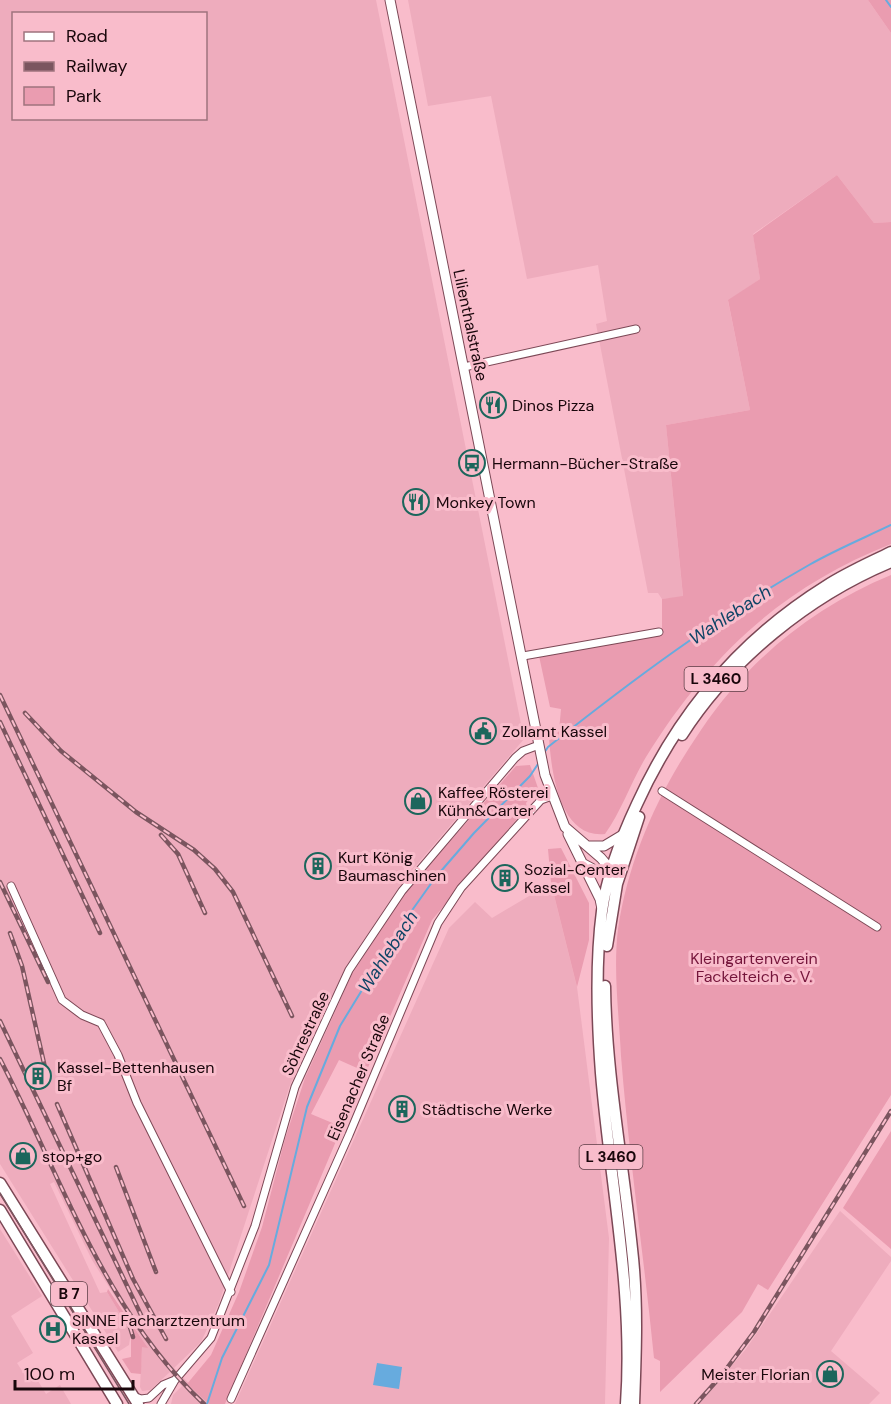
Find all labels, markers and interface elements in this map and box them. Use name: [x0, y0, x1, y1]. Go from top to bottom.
legend: [12, 12, 207, 120]
text: Road: [66, 24, 108, 48]
text: Railway: [66, 54, 128, 78]
text: Park: [66, 84, 102, 108]
street label: Lilienthalstraße: [448, 267, 493, 383]
restaurant icon: Dinos Pizza: [478, 390, 508, 420]
place label: Dinos Pizza: [512, 395, 594, 416]
bus stop icon: Hermann-Bücher-Straße: [457, 448, 487, 478]
place label: Hermann-Bücher-Straße: [492, 453, 678, 474]
restaurant icon: Monkey Town: [401, 487, 431, 517]
place label: Monkey Town: [436, 492, 536, 513]
water label: Wahlebach: [684, 580, 776, 650]
road number: L 3460: [684, 667, 748, 691]
public building icon: Zollamt Kassel: [468, 716, 498, 746]
place label: Zollamt Kassel: [502, 721, 607, 742]
place label: Kaffee Rösterei Kühn&Carter: [438, 782, 549, 821]
shop icon: Kaffee Rösterei Kühn&Carter: [403, 786, 433, 816]
place label: Kurt König Baumaschinen: [338, 847, 446, 886]
building icon: Kurt König Baumaschinen: [303, 851, 333, 881]
place label: Sozial-Center Kassel: [524, 859, 626, 898]
building icon: Sozial-Center Kassel: [490, 863, 520, 893]
water label: Wahlebach: [353, 906, 423, 998]
park label: Kleingartenverein Fackelteich e. V.: [690, 948, 818, 987]
street label: Söhrestraße: [277, 988, 334, 1079]
street label: Eisenacher Straße: [322, 1011, 395, 1143]
place label: Kassel-Bettenhausen Bf: [57, 1057, 215, 1096]
building icon: Kassel-Bettenhausen Bf: [23, 1061, 53, 1091]
building icon: Städtische Werke: [387, 1094, 417, 1124]
place label: Städtische Werke: [422, 1099, 552, 1120]
shop icon: stop+go: [8, 1141, 38, 1171]
road number: L 3460: [580, 1145, 642, 1169]
place label: stop+go: [42, 1146, 102, 1167]
road number: B 7: [51, 1282, 87, 1306]
place label: SINNE Facharztzentrum Kassel: [72, 1310, 245, 1349]
hospital icon: SINNE Facharztzentrum Kassel: [38, 1314, 68, 1344]
scale bar: [15, 1353, 134, 1391]
shop icon: Meister Florian: [815, 1359, 845, 1389]
text: 100 m: [24, 1362, 75, 1386]
place label: Meister Florian: [701, 1364, 810, 1385]

